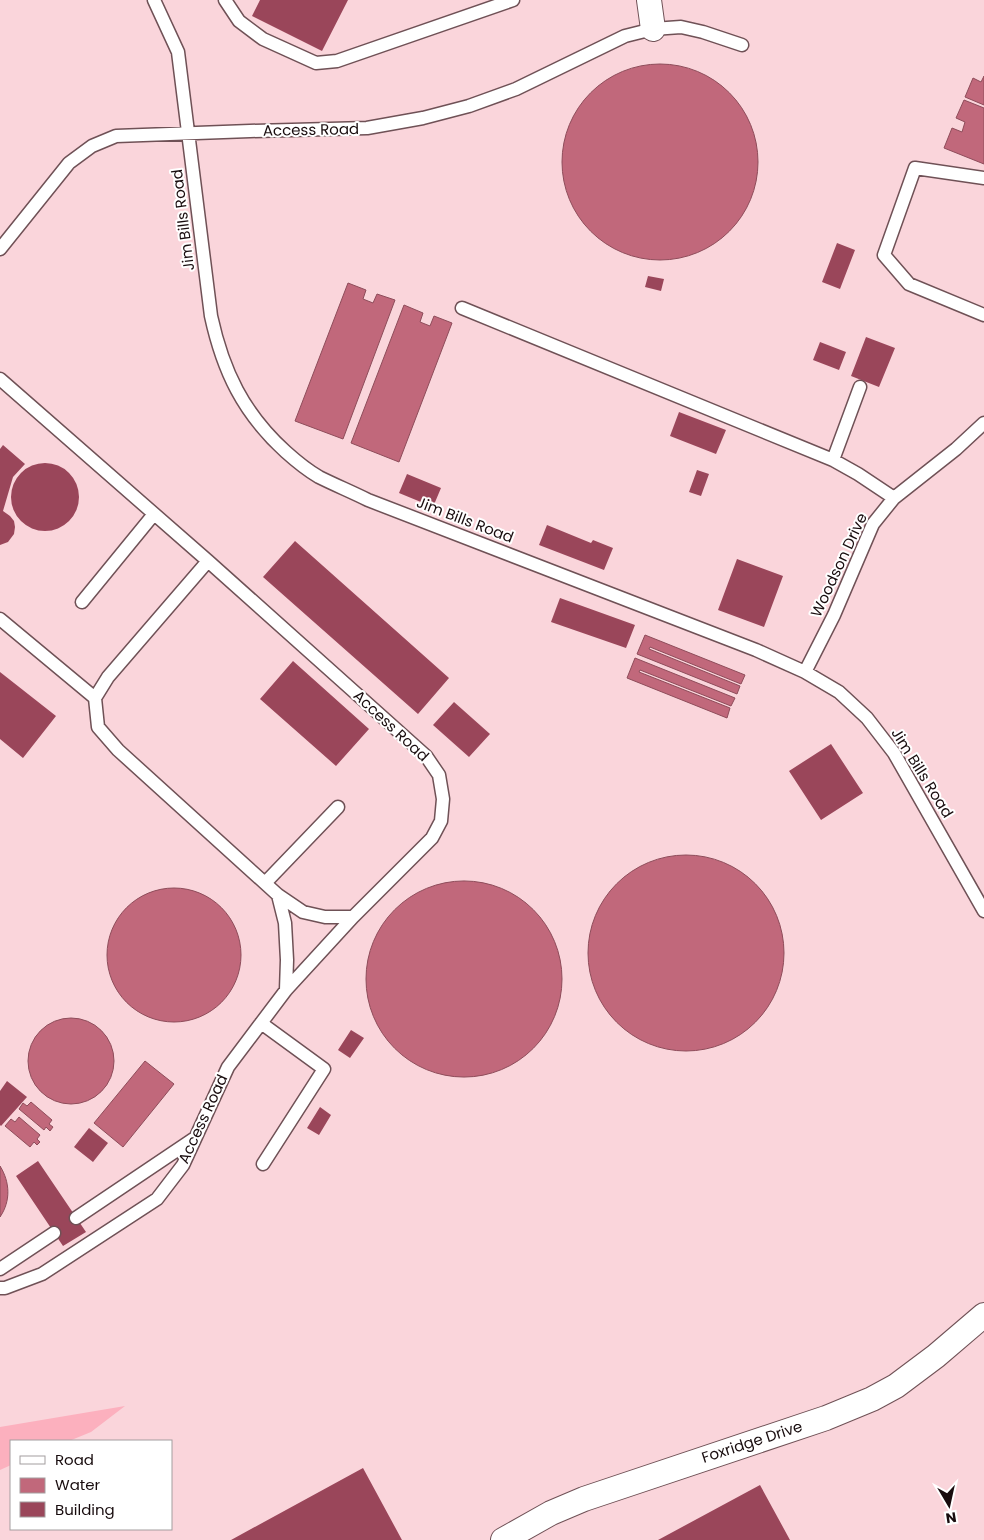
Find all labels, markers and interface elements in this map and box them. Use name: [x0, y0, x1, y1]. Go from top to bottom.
street label: Access Road: [263, 118, 359, 141]
street label: Jim Bills Road: [166, 168, 199, 272]
street label: Jim Bills Road: [414, 491, 517, 548]
street label: Woodson Drive: [805, 509, 872, 620]
street label: Access Road: [349, 685, 434, 766]
street label: Jim Bills Road: [886, 724, 958, 822]
street label: Access Road: [173, 1071, 232, 1167]
street label: Foxridge Drive: [699, 1415, 805, 1468]
legend: [10, 1440, 172, 1530]
text: Road: [55, 1449, 94, 1470]
text: Water: [55, 1474, 101, 1495]
north arrow: [924, 1480, 974, 1530]
text: Building: [55, 1499, 115, 1520]
text: N: [944, 1507, 958, 1529]

